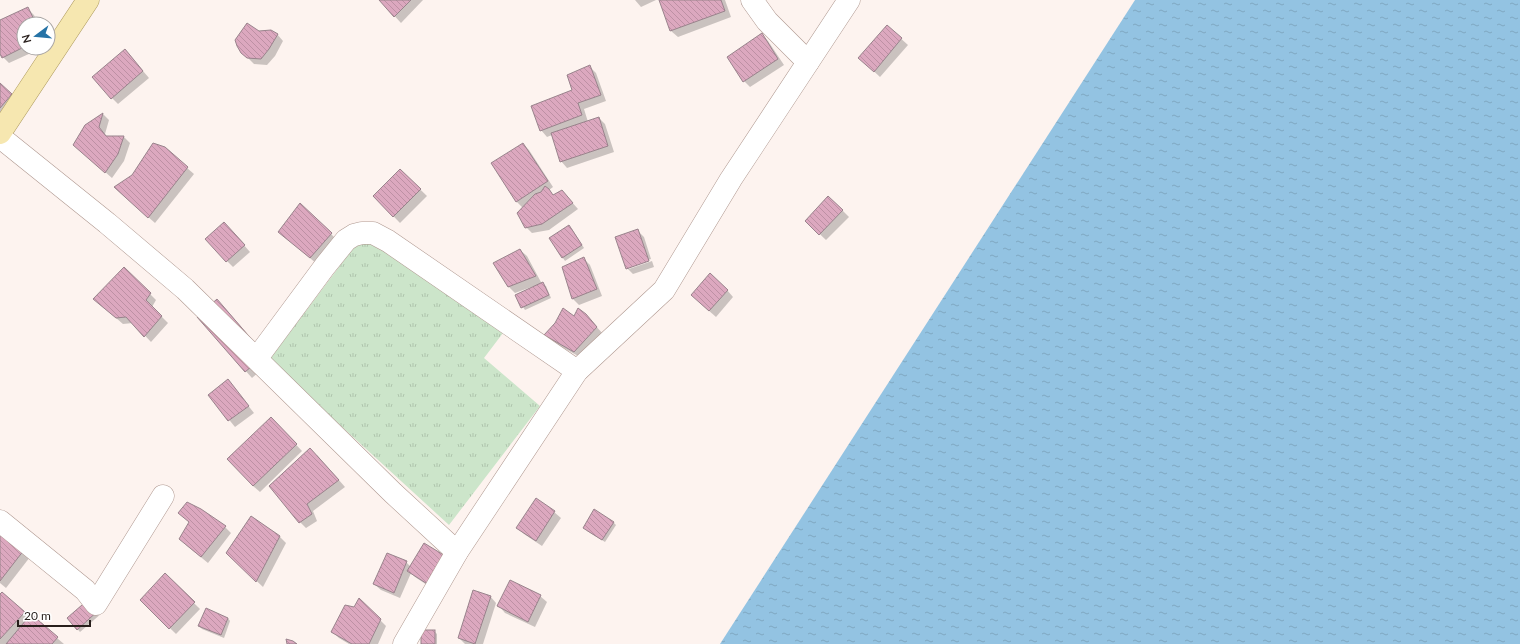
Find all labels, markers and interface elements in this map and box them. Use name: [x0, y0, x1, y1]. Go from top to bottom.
north arrow: [16, 16, 56, 56]
text: N: [18, 33, 33, 45]
scale bar: [18, 602, 90, 628]
text: 20 m: [24, 608, 51, 623]

